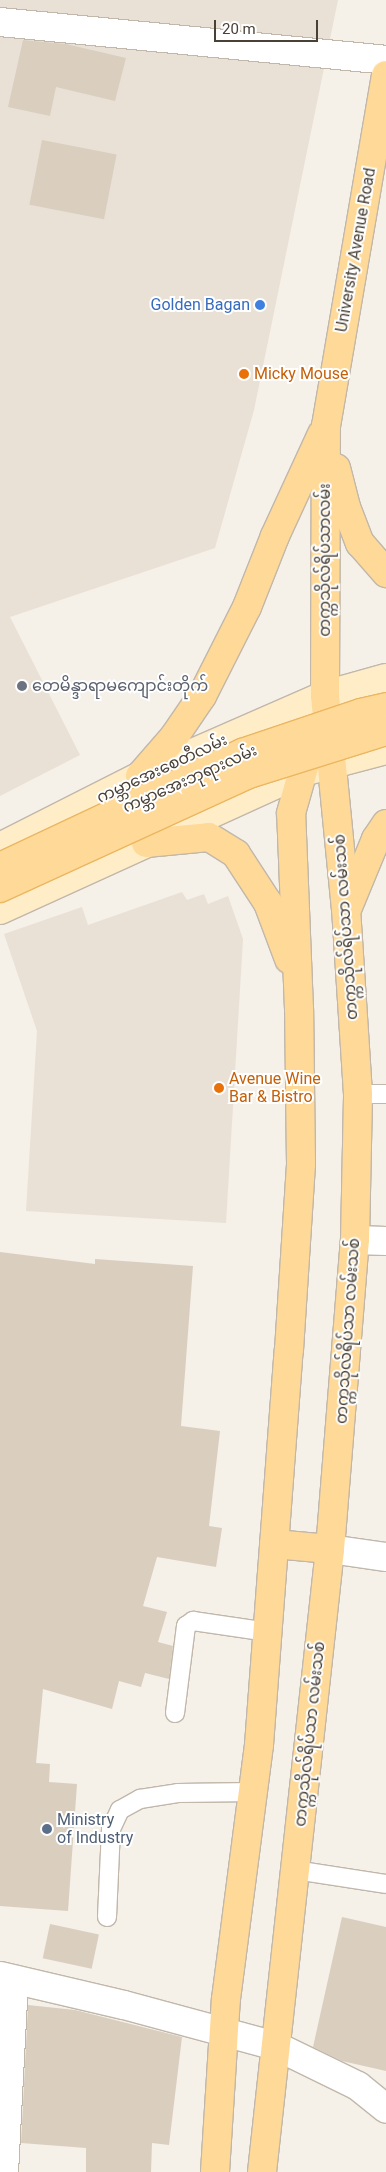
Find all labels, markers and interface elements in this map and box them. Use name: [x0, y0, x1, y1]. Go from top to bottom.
scale bar: [216, 10, 320, 42]
text: 20 m: [222, 20, 256, 38]
street label: University Avenue Road: [332, 166, 380, 334]
place label: Golden Bagan: [151, 295, 250, 315]
marker: Golden Bagan: [254, 299, 266, 311]
place label: Micky Mouse: [254, 364, 349, 384]
marker: Micky Mouse: [238, 368, 250, 380]
street label: တက္ကသိုလ်ရိပ်သာလမ်း: [315, 483, 335, 637]
place label: တေမိန္ဒာရာမကျောင်းတိုက်: [32, 676, 208, 696]
marker: တေမိန္ဒာရာမကျောင်းတိုက်: [16, 680, 28, 692]
street label: ကမ္ဘာအေးစေတီလမ်း: [94, 730, 230, 808]
street label: ကမ္ဘာအေးဘုရားလမ်း: [120, 741, 260, 817]
street label: တက္ကသိုလ်ရိပ်သာ လမ်းသစ်: [330, 833, 362, 1021]
place label: Avenue Wine Bar & Bistro: [229, 1069, 321, 1107]
marker: Avenue Wine Bar & Bistro: [213, 1082, 225, 1094]
street label: တက္ကသိုလ်ရိပ်သာ လမ်းသစ်: [332, 1237, 364, 1425]
street label: တက္ကသိုလ်ရိပ်သာ လမ်းသစ်: [291, 1640, 329, 1828]
place label: Ministry of Industry: [57, 1810, 133, 1848]
marker: Ministry of Industry: [41, 1823, 53, 1835]

